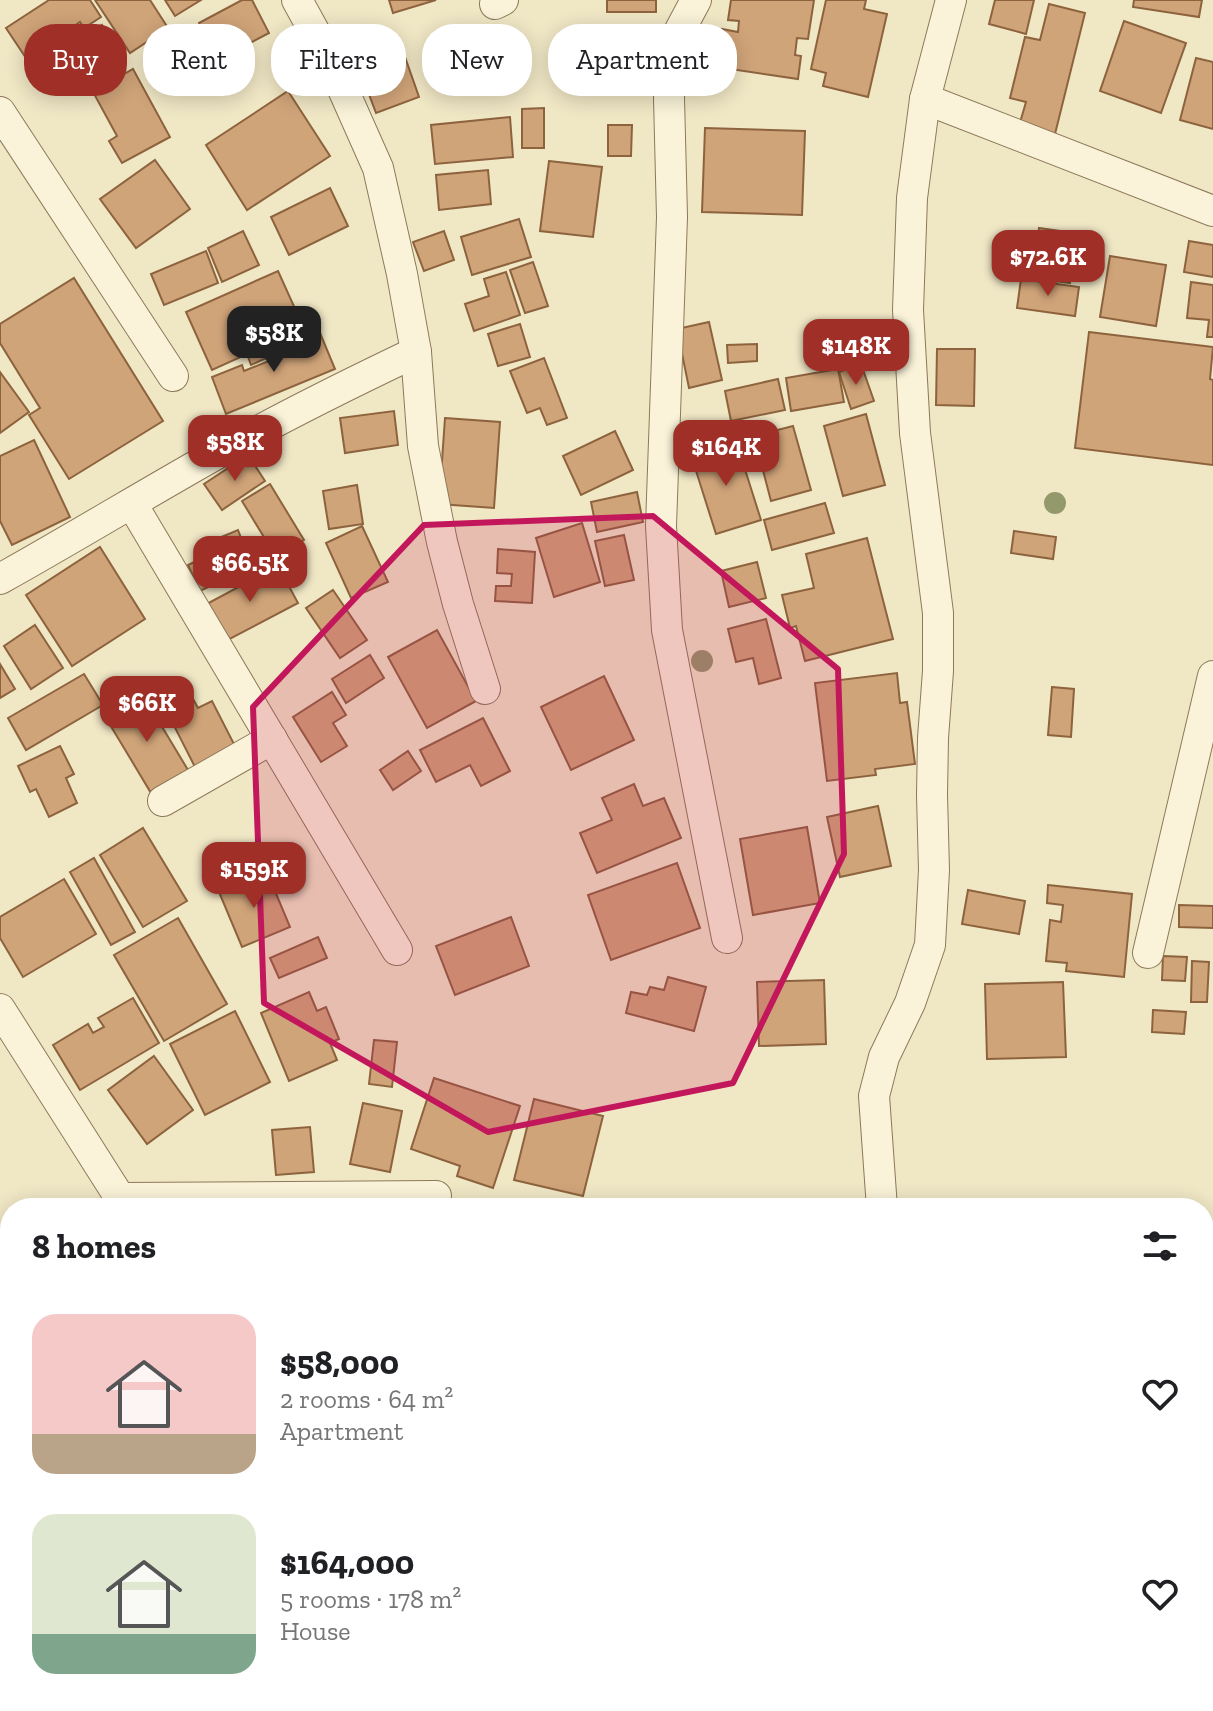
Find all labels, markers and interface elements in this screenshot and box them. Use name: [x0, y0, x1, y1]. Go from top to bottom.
chip: Buy: [24, 24, 127, 96]
chip: Rent: [143, 24, 255, 96]
chip: Filters: [271, 24, 406, 96]
chip: New: [422, 24, 532, 96]
chip: Apartment: [548, 24, 737, 96]
pin: $72.6K: [983, 230, 1113, 298]
text: $72.6K: [1010, 240, 1086, 272]
pin: $58K: [227, 306, 321, 374]
text: $58K: [245, 316, 303, 348]
pin: $148K: [800, 319, 912, 387]
text: $148K: [821, 329, 891, 361]
pin: $58K: [188, 415, 282, 483]
pin: $164K: [670, 420, 782, 488]
text: $58K: [206, 425, 264, 457]
text: $164K: [691, 430, 761, 462]
pin: $66.5K: [185, 536, 315, 604]
text: $66.5K: [211, 546, 289, 578]
pin: $66K: [100, 676, 194, 744]
text: $66K: [118, 686, 176, 718]
pin: $159K: [198, 842, 310, 910]
text: $159K: [220, 852, 288, 884]
icon: filters: [1138, 1224, 1182, 1268]
text: 8 homes: [32, 1226, 156, 1267]
text: $58,000: [280, 1342, 399, 1383]
icon: home: [96, 1346, 192, 1442]
icon: heart: [1138, 1372, 1182, 1416]
text: 2 rooms · 64 m²: [280, 1383, 453, 1415]
text: Apartment: [280, 1415, 403, 1447]
text: $164,000: [280, 1542, 414, 1583]
icon: home: [96, 1546, 192, 1642]
icon: heart: [1138, 1572, 1182, 1616]
text: 5 rooms · 178 m²: [280, 1583, 461, 1615]
text: House: [280, 1615, 351, 1647]

